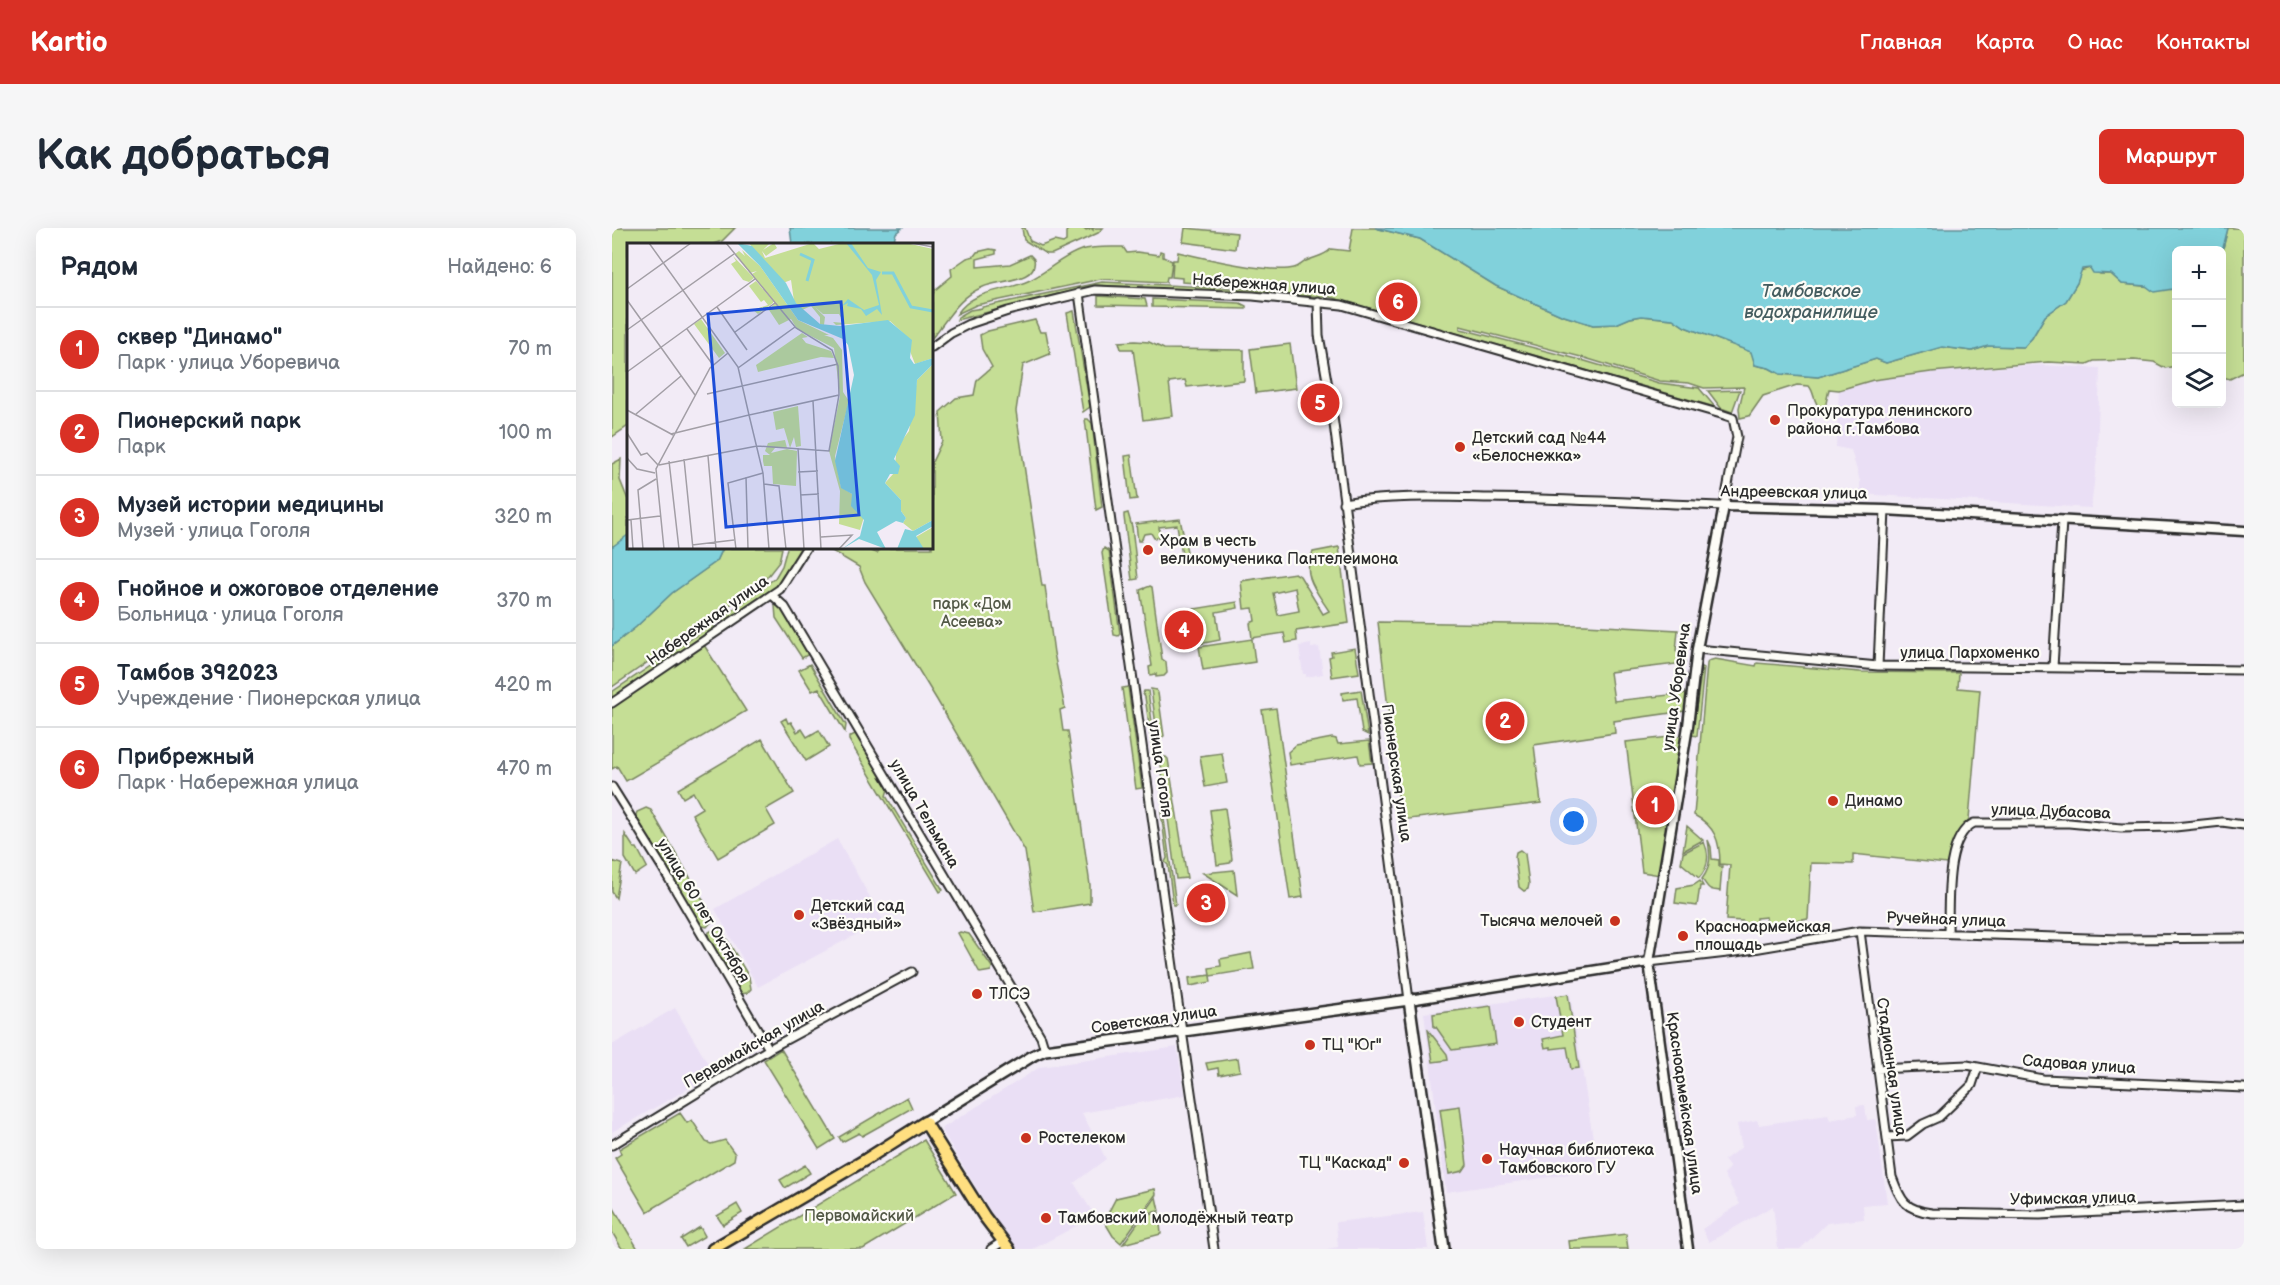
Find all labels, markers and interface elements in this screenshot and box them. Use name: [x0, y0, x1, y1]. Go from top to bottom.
text: Kartio: [30, 26, 108, 59]
text: Главная: [1859, 30, 1942, 55]
text: Карта: [1975, 30, 2034, 55]
text: О нас: [2067, 30, 2123, 55]
text: Контакты: [2156, 30, 2250, 55]
button: Маршрут: [2099, 129, 2244, 184]
text: Как добраться: [36, 131, 331, 182]
inset map: [627, 243, 933, 549]
map controls: [2172, 246, 2226, 408]
button: +: [2172, 246, 2226, 300]
text: Рядом: [60, 252, 138, 283]
text: Найдено: 6: [447, 255, 552, 279]
street label: Набережная улица: [1191, 270, 1337, 300]
pin: 6: [1378, 280, 1418, 325]
water label: Тамбовское водохранилище: [1744, 281, 1878, 323]
button: −: [2172, 300, 2226, 354]
text: сквер "Динамо": [117, 324, 282, 351]
text: 1: [75, 337, 84, 361]
text: 70 m: [508, 337, 552, 361]
text: Парк · улица Уборевича: [117, 351, 340, 375]
button: layers: [2172, 354, 2226, 408]
pin: 5: [1300, 380, 1340, 426]
place label: Прокуратура ленинского района г.Тамбова: [1787, 402, 1972, 439]
text: Пионерский парк: [117, 408, 301, 435]
marker: Прокуратура ленинского района г.Тамбова: [1768, 413, 1782, 427]
text: 2: [74, 421, 85, 445]
text: 100 m: [499, 421, 552, 445]
place label: Детский сад №44 «Белоснежка»: [1472, 429, 1606, 466]
text: Парк: [117, 435, 166, 459]
marker: Детский сад №44 «Белоснежка»: [1453, 440, 1467, 454]
street label: Андреевская улица: [1719, 482, 1868, 504]
text: Музей истории медицины: [117, 492, 384, 519]
text: 3: [74, 505, 85, 529]
text: 320 m: [494, 505, 552, 529]
text: Музей · улица Гоголя: [117, 519, 310, 543]
place label: Храм в честь великомученика Пантелеимона: [1160, 532, 1399, 569]
marker: Храм в честь великомученика Пантелеимона: [1141, 543, 1155, 557]
street label: Набережная улица: [644, 572, 773, 670]
text: Гнойное и ожоговое отделение: [117, 576, 439, 603]
text: 4: [74, 589, 85, 613]
text: 370 m: [496, 589, 552, 613]
park label: парк «Дом Асеева»: [932, 595, 1012, 632]
text: Больница · улица Гоголя: [117, 603, 344, 627]
pin: 4: [1164, 608, 1204, 652]
street label: улица Уборевича: [1659, 621, 1695, 752]
street label: улица Пархоменко: [1900, 644, 2040, 663]
text: Тамбов 392023: [117, 660, 278, 687]
text: 5: [74, 673, 85, 697]
text: 420 m: [494, 673, 552, 697]
text: Учреждение · Пионерская улица: [117, 687, 421, 711]
pin: 2: [1486, 698, 1524, 744]
street label: Пионерская улица: [1377, 703, 1415, 844]
street label: улица Гоголя: [1144, 719, 1176, 819]
text: Прибрежный: [117, 744, 254, 771]
street label: улица Тельмана: [885, 756, 963, 872]
text: 6: [73, 757, 86, 781]
text: 470 m: [496, 757, 552, 781]
text: Парк · Набережная улица: [117, 771, 359, 795]
pin: 1: [1636, 782, 1674, 828]
place label: Динамо: [1845, 792, 1903, 811]
marker: Динамо: [1826, 794, 1840, 808]
street label: улица Дубасова: [1991, 800, 2112, 824]
your location: [1559, 807, 1588, 836]
street label: улица 60 лет Октября: [652, 835, 754, 987]
pin: 3: [1186, 880, 1226, 926]
place label: Детский сад «Звёздный»: [811, 897, 904, 934]
marker: Детский сад «Звёздный»: [792, 908, 806, 922]
street label: Ручейная улица: [1886, 908, 2007, 932]
place label: Тысяча мелочей: [1480, 912, 1603, 931]
marker: Тысяча мелочей: [1608, 914, 1622, 928]
place label: Красноармейская площадь: [1695, 918, 1831, 955]
marker: Красноармейская площадь: [1676, 929, 1690, 943]
place label: ТЛСЭ: [989, 985, 1030, 1004]
marker: ТЛСЭ: [970, 987, 984, 1001]
street label: Первомайская улица: [680, 997, 828, 1093]
street label: Стадионная улица: [1872, 997, 1910, 1138]
street label: Советская улица: [1090, 1002, 1219, 1038]
street label: Красноармейская улица: [1662, 1010, 1706, 1196]
place label: Студент: [1531, 1013, 1592, 1032]
marker: Студент: [1512, 1015, 1526, 1029]
place label: ТЦ "Юг": [1322, 1036, 1382, 1055]
marker: ТЦ "Юг": [1303, 1038, 1317, 1052]
street label: Садовая улица: [2022, 1052, 2137, 1078]
place label: Ростелеком: [1038, 1129, 1126, 1148]
marker: Ростелеком: [1019, 1131, 1033, 1145]
place label: Научная библиотека Тамбовского ГУ: [1499, 1141, 1655, 1178]
marker: Научная библиотека Тамбовского ГУ: [1480, 1152, 1494, 1166]
place label: ТЦ "Каскад": [1299, 1154, 1392, 1173]
marker: ТЦ "Каскад": [1397, 1156, 1411, 1170]
street label: Уфимская улица: [2010, 1188, 2137, 1210]
park label: Первомайский: [804, 1207, 914, 1226]
place label: Тамбовский молодёжный театр: [1058, 1209, 1293, 1228]
marker: Тамбовский молодёжный театр: [1039, 1211, 1053, 1225]

